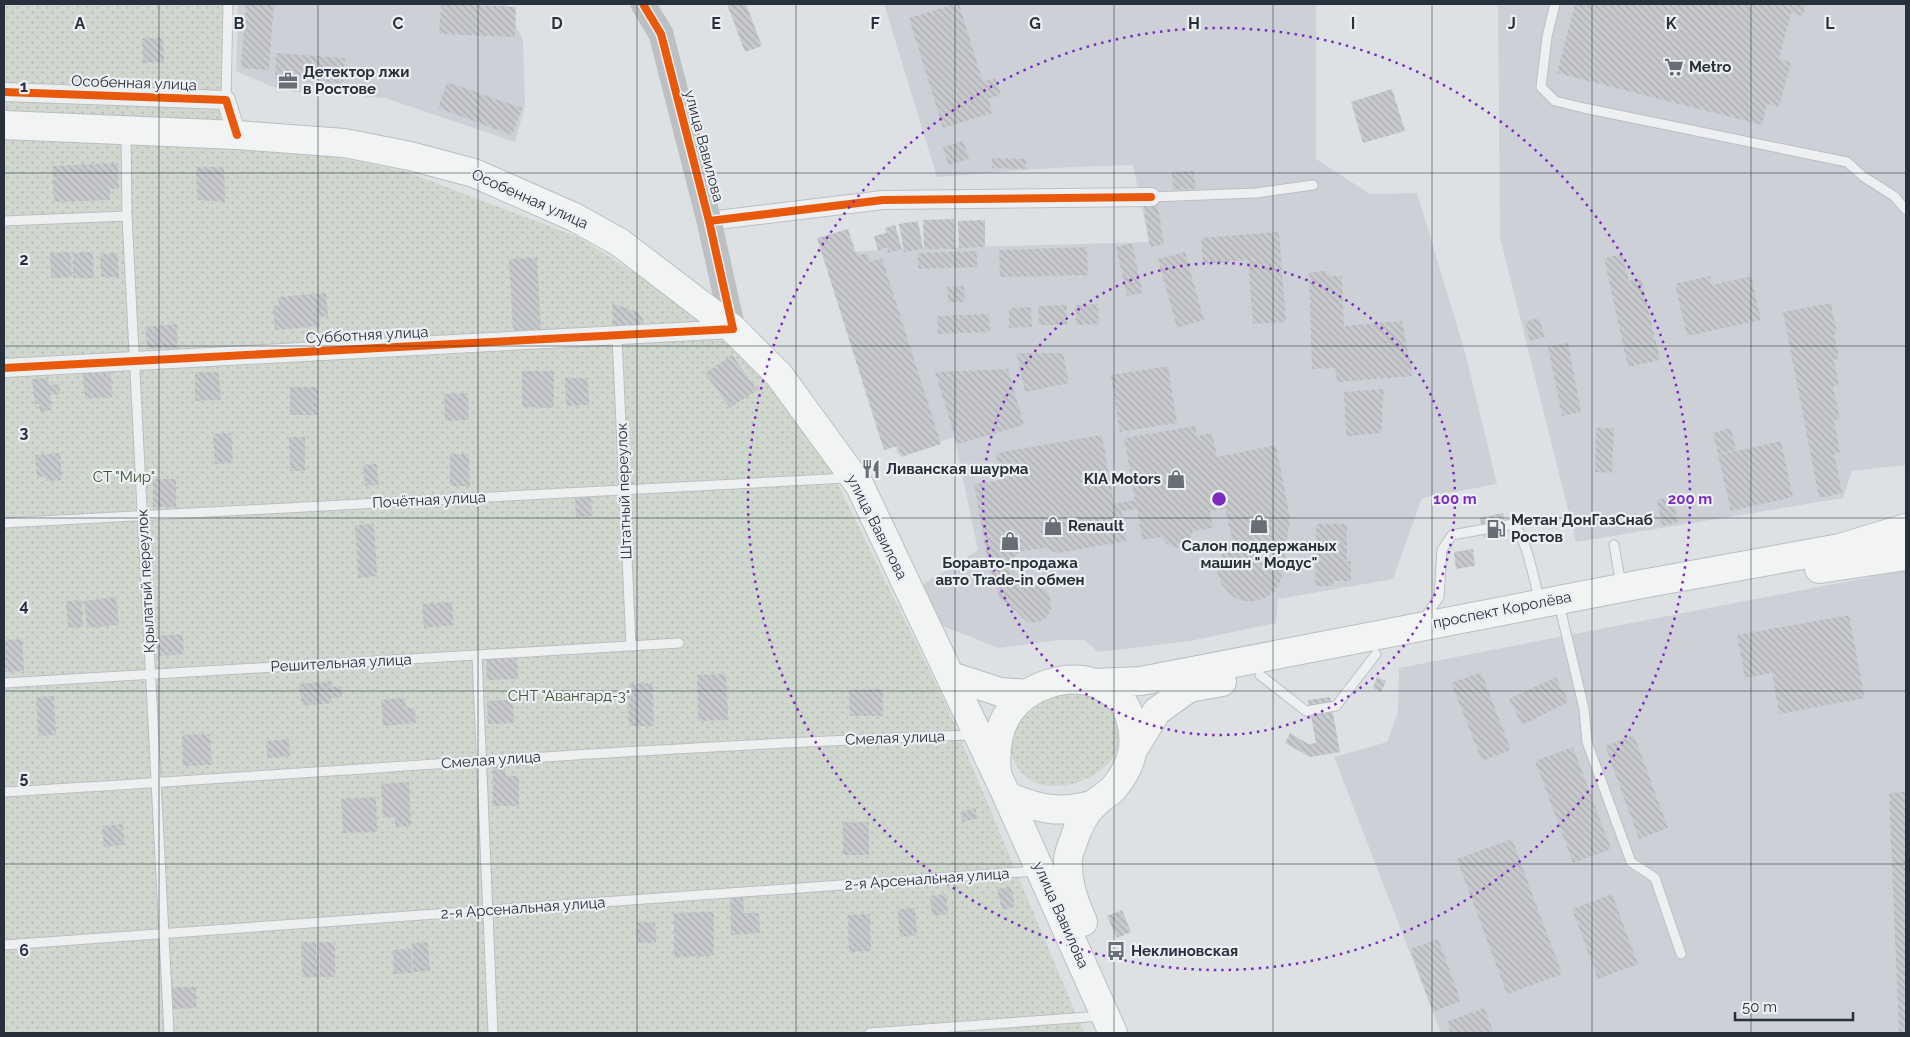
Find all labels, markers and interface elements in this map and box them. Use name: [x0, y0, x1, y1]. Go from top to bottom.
text: A: [75, 14, 86, 33]
text: B: [234, 14, 245, 33]
text: C: [393, 14, 404, 33]
text: D: [551, 14, 563, 33]
text: E: [711, 14, 721, 33]
text: F: [870, 14, 880, 33]
text: G: [1029, 14, 1041, 33]
text: H: [1188, 14, 1200, 33]
text: I: [1351, 14, 1355, 33]
text: J: [1508, 14, 1516, 33]
text: K: [1666, 14, 1677, 33]
text: L: [1825, 14, 1835, 33]
supermarket icon: Metro: [1663, 56, 1685, 78]
place label: Metro: [1689, 58, 1731, 76]
place label: Детектор лжи в Ростове: [303, 63, 409, 98]
office icon: Детектор лжи в Ростове: [277, 70, 299, 92]
street label: Особенная улица: [71, 72, 197, 94]
text: 1: [20, 77, 28, 96]
street label: улица Вавилова: [680, 88, 728, 204]
street label: Особенная улица: [469, 165, 591, 233]
text: 2: [19, 250, 29, 269]
street label: Субботняя улица: [305, 323, 429, 347]
street label: Штатный переулок: [613, 422, 635, 560]
text: 3: [20, 423, 29, 442]
restaurant icon: Ливанская шаурма: [860, 458, 882, 480]
place label: Ливанская шаурма: [886, 460, 1029, 478]
park label: СТ "Мир": [93, 468, 155, 486]
shop icon: KIA Motors: [1165, 468, 1187, 490]
place label: KIA Motors: [1084, 470, 1161, 488]
street label: улица Вавилова: [843, 472, 911, 582]
street label: Почётная улица: [372, 488, 486, 512]
centre of rings: [1210, 490, 1228, 508]
text: 100 m: [1433, 490, 1477, 508]
text: 200 m: [1668, 490, 1712, 508]
street label: Крылатый переулок: [133, 508, 159, 653]
place label: Метан ДонГазСнаб Ростов: [1511, 511, 1653, 546]
shop icon: Салон поддержаных машин " Модус": [1248, 513, 1270, 535]
shop icon: Renault: [1042, 515, 1064, 537]
place label: Renault: [1068, 517, 1124, 535]
fuel station icon: Метан ДонГазСнаб Ростов: [1485, 518, 1507, 540]
shop icon: Боравто-продажа авто Trade-in обмен: [999, 530, 1021, 552]
place label: Салон поддержаных машин " Модус": [1182, 537, 1336, 572]
place label: Боравто-продажа авто Trade-in обмен: [936, 554, 1084, 589]
street label: проспект Королёва: [1431, 588, 1573, 632]
text: 4: [19, 596, 29, 615]
street label: Решительная улица: [270, 650, 412, 676]
park label: СНТ "Авангард-3": [508, 687, 630, 705]
street label: Смелая улица: [845, 727, 945, 749]
street label: Смелая улица: [441, 748, 541, 772]
text: 5: [20, 768, 29, 787]
street label: улица Вавилова: [1029, 859, 1093, 971]
street label: 2-я Арсенальная улица: [844, 864, 1010, 894]
street label: 2-я Арсенальная улица: [440, 893, 606, 923]
bus stop icon: Неклиновская: [1105, 940, 1127, 962]
text: 6: [19, 941, 29, 960]
place label: Неклиновская: [1131, 942, 1238, 960]
scale bar: [1735, 990, 1852, 1022]
text: 50 m: [1742, 998, 1777, 1016]

